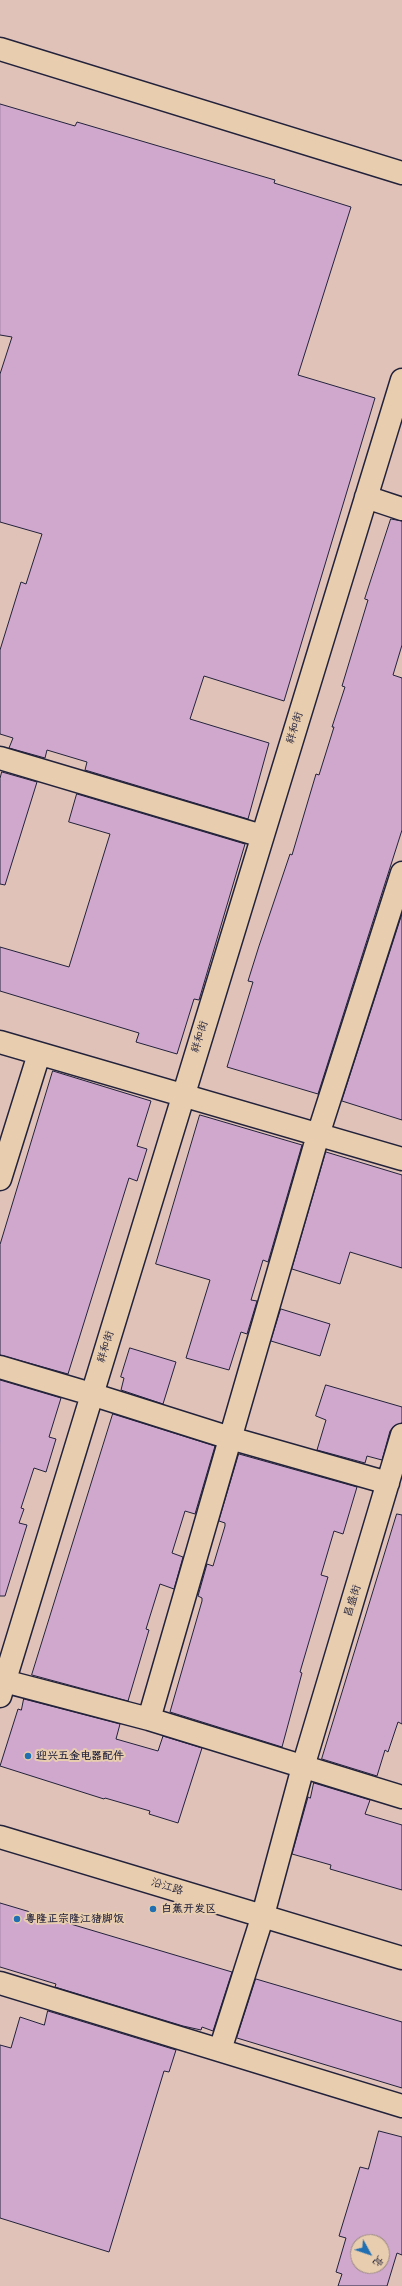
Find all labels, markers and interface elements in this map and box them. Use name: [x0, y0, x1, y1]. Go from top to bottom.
street label: 祥和街: [284, 710, 306, 746]
street label: 祥和街: [189, 1019, 211, 1055]
street label: 祥和街: [95, 1329, 117, 1365]
street label: 昌盛街: [342, 1583, 364, 1619]
place label: 迎兴五金电器配件: [36, 1749, 124, 1763]
marker: 迎兴五金电器配件: [23, 1751, 33, 1761]
street label: 沿江路: [149, 1876, 185, 1898]
place label: 白蕉开发区: [161, 1902, 216, 1916]
marker: 白蕉开发区: [148, 1904, 158, 1914]
place label: 粤隆正宗隆江猪脚饭: [25, 1912, 124, 1926]
marker: 粤隆正宗隆江猪脚饭: [12, 1914, 22, 1924]
north arrow: [350, 2234, 390, 2274]
text: 北: [370, 2253, 387, 2270]

